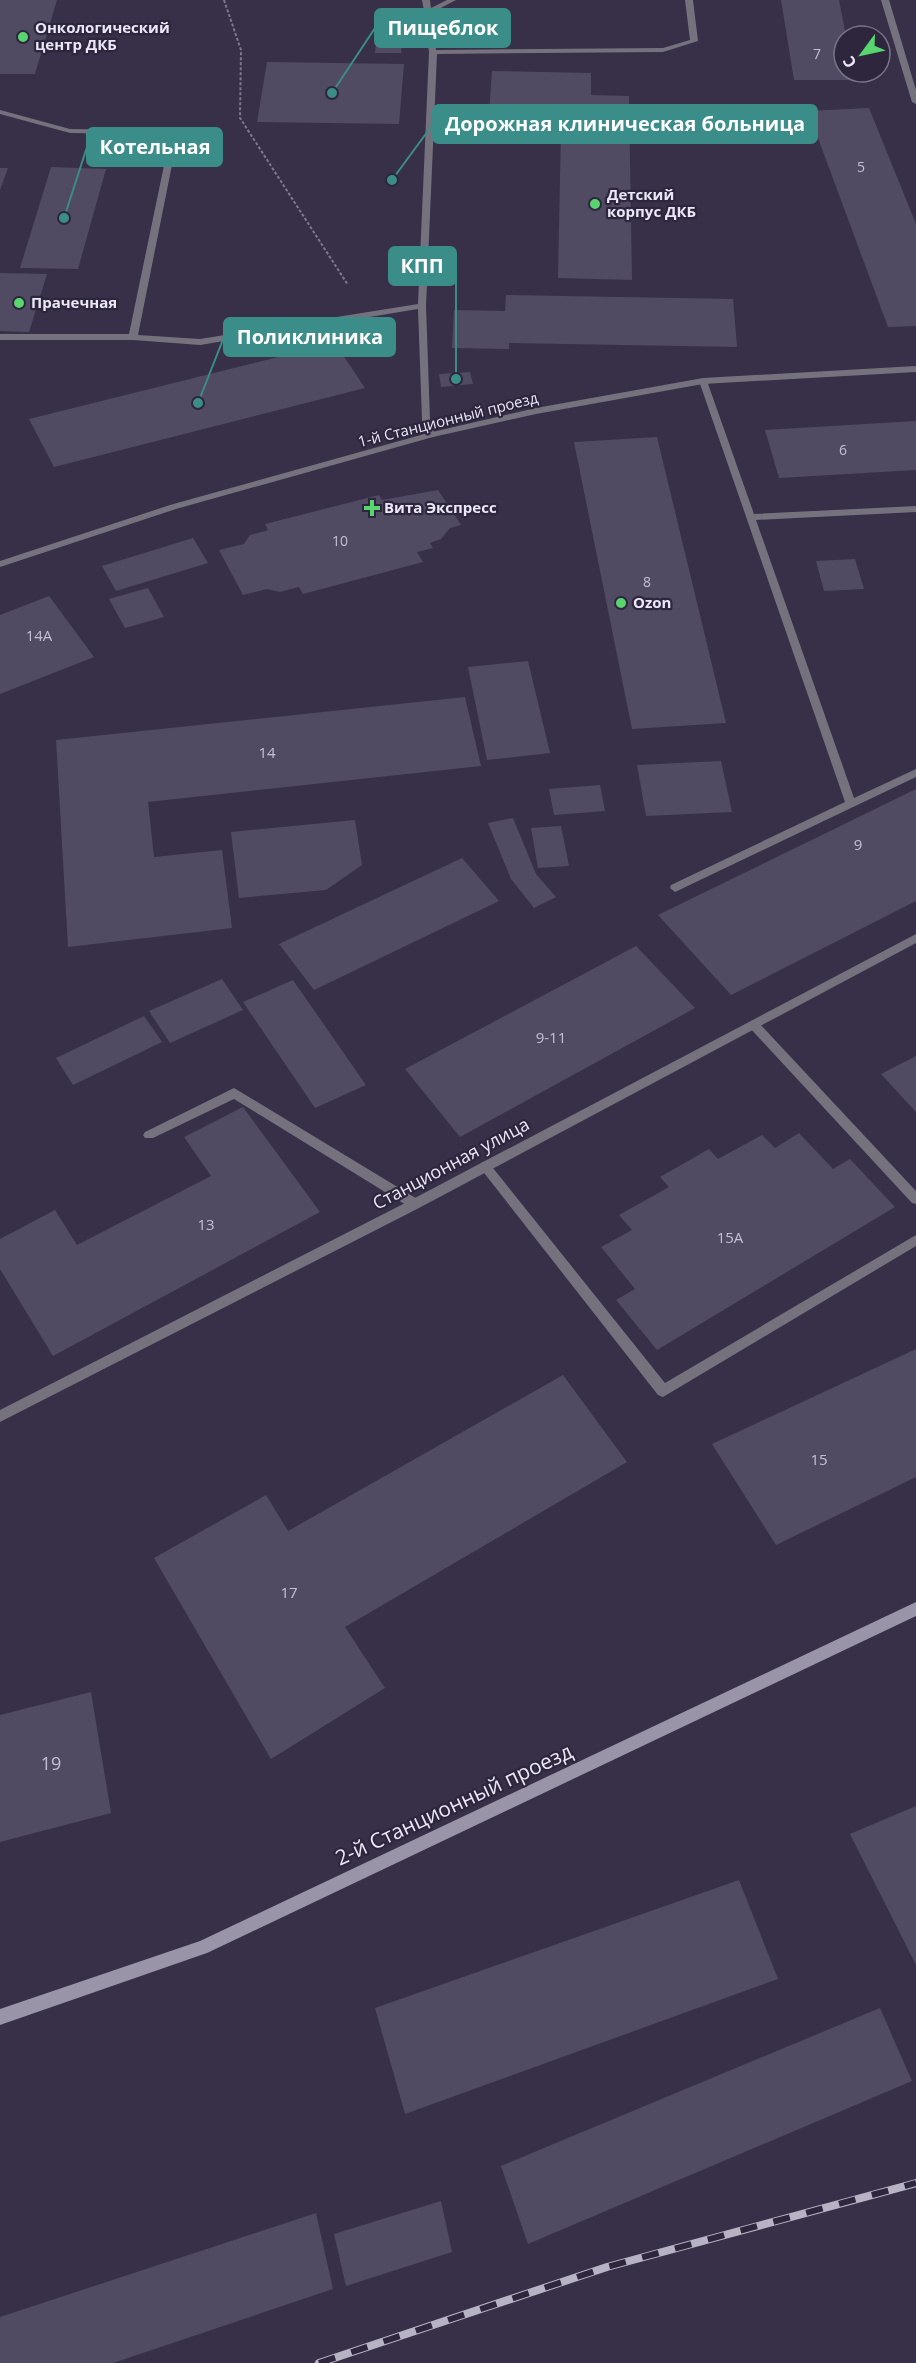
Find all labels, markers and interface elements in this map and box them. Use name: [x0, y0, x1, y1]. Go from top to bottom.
callout: Пищеблок: [375, 9, 510, 47]
text: Пищеблок: [388, 14, 499, 41]
place label: Онкологический центр ДКБ: [35, 17, 170, 54]
north arrow: [832, 24, 892, 84]
marker: Онкологический центр ДКБ: [16, 30, 30, 44]
house number: 7: [813, 44, 821, 63]
text: С: [837, 52, 861, 72]
callout: Дорожная клиническая больница: [433, 105, 817, 143]
text: Дорожная клиническая больница: [445, 110, 805, 137]
callout: Котельная: [87, 128, 222, 166]
text: Котельная: [99, 133, 211, 160]
house number: 5: [857, 157, 865, 176]
place label: Детский корпус ДКБ: [607, 184, 696, 221]
marker: Детский корпус ДКБ: [588, 197, 602, 211]
callout: КПП: [389, 247, 456, 285]
text: КПП: [400, 252, 444, 279]
place label: Прачечная: [31, 292, 117, 312]
marker: Прачечная: [12, 296, 26, 310]
callout: Поликлиника: [224, 318, 395, 356]
text: Поликлиника: [237, 323, 383, 350]
street label: 1-й Станционный проезд: [356, 387, 540, 451]
house number: 6: [839, 440, 847, 459]
place label: Вита Экспресс: [384, 497, 497, 517]
marker: Вита Экспресс: [365, 501, 379, 515]
house number: 10: [332, 531, 348, 550]
house number: 8: [643, 572, 651, 591]
place label: Ozon: [633, 592, 671, 612]
marker: Ozon: [614, 596, 628, 610]
house number: 14А: [26, 625, 53, 645]
house number: 14: [258, 742, 276, 762]
house number: 9: [854, 834, 862, 854]
house number: 9-11: [536, 1027, 566, 1047]
street label: Станционная улица: [368, 1112, 533, 1215]
house number: 13: [197, 1214, 215, 1234]
house number: 15А: [717, 1227, 744, 1247]
house number: 15: [810, 1449, 828, 1469]
house number: 17: [280, 1582, 298, 1602]
street label: 2-й Станционный проезд: [330, 1737, 577, 1871]
house number: 19: [41, 1751, 61, 1775]

